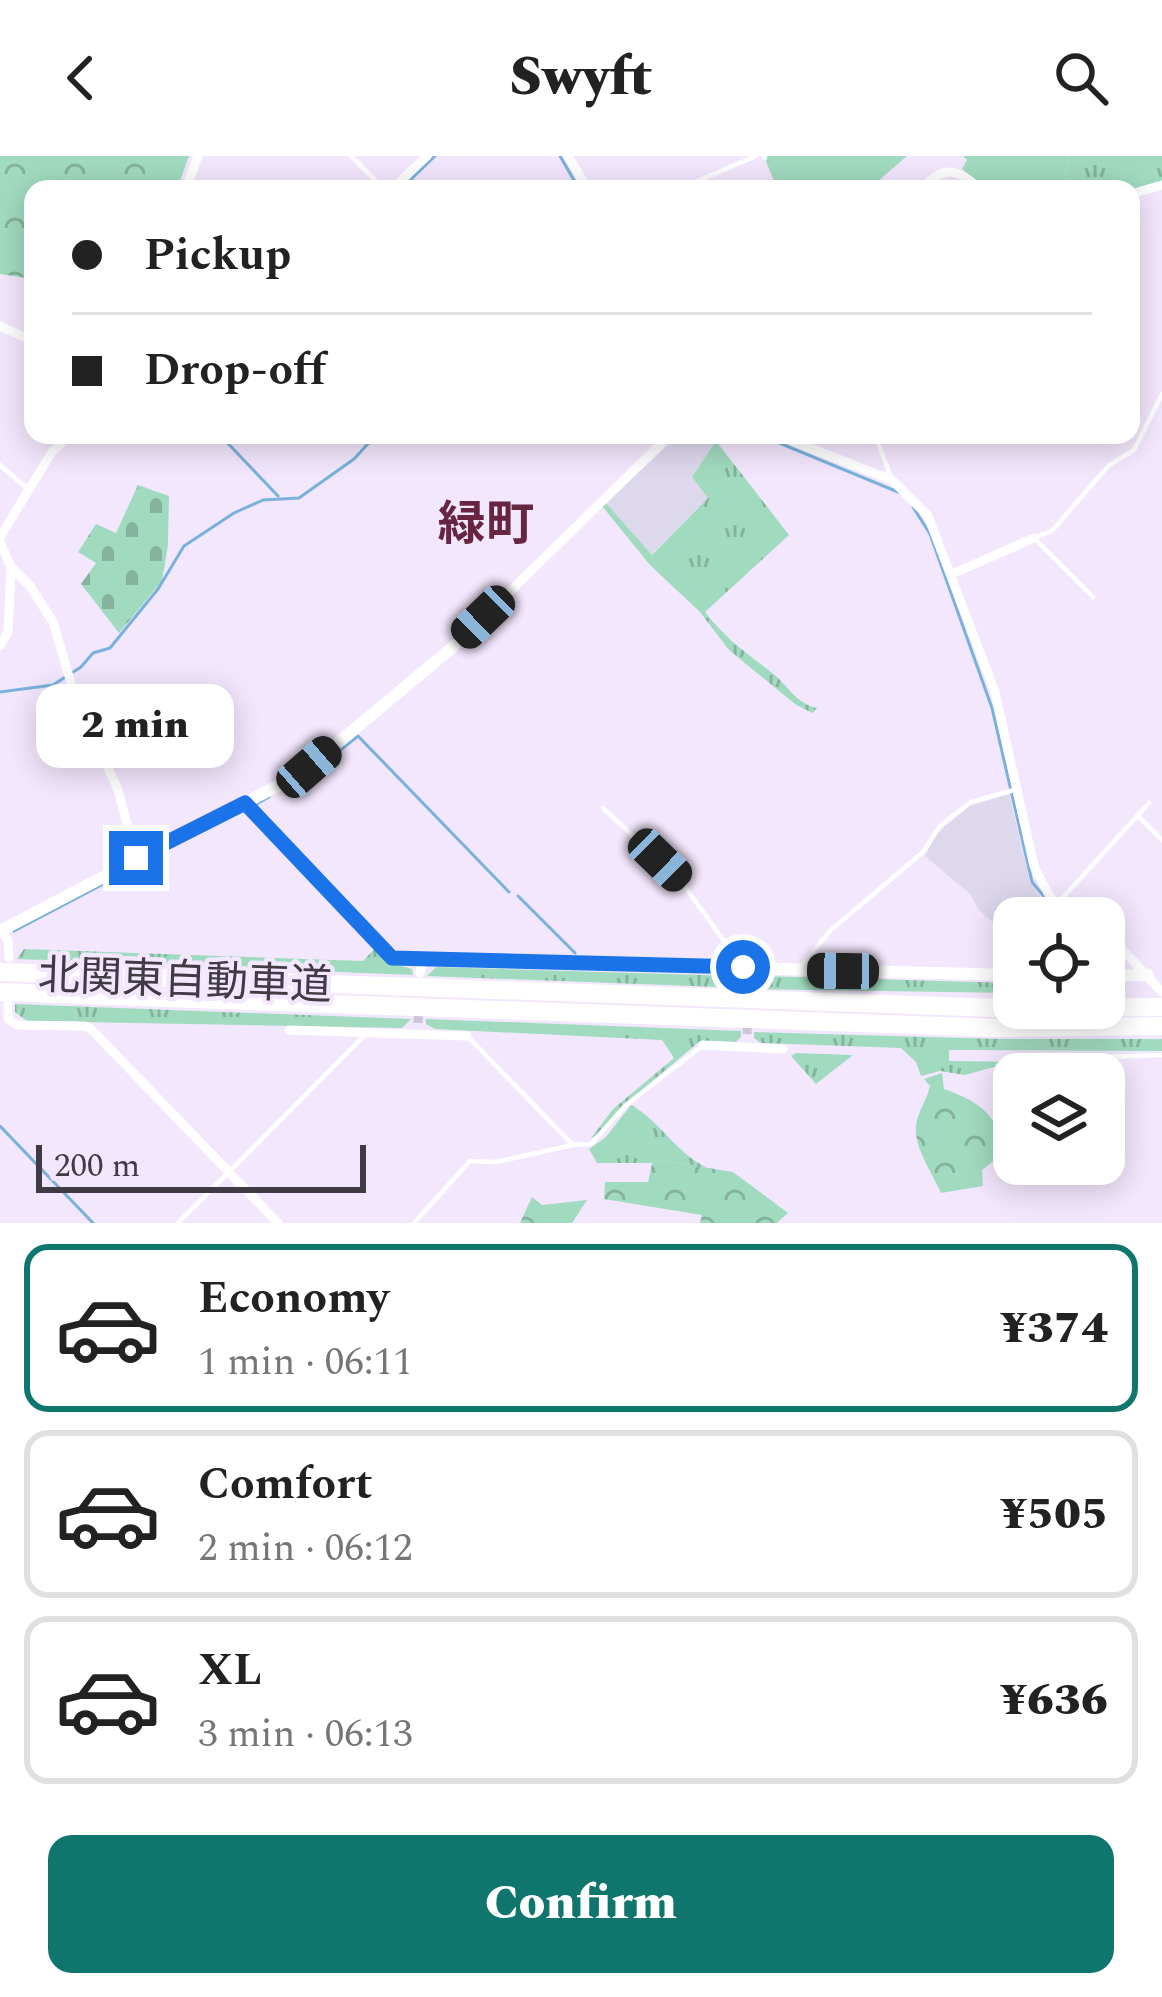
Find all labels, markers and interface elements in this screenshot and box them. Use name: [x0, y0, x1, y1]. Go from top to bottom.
text: Swyft: [510, 37, 652, 119]
icon: back: [48, 45, 114, 111]
icon: search: [1048, 45, 1114, 111]
text: Pickup: [144, 221, 291, 290]
text: Drop-off: [144, 336, 326, 405]
district label: 緑町: [438, 489, 534, 562]
car: [445, 579, 521, 655]
callout: 2 min: [37, 684, 235, 768]
text: 2 min: [81, 696, 189, 755]
car: [270, 730, 348, 804]
car: [622, 822, 698, 898]
route end: [109, 831, 163, 885]
map controls: [993, 897, 1125, 1185]
button: locate: [993, 897, 1125, 1029]
route start: [716, 940, 770, 994]
street label: 北関東自動車道: [37, 945, 333, 1018]
car: [807, 952, 879, 990]
button: layers: [993, 1053, 1125, 1185]
scale bar: [36, 1139, 366, 1192]
text: 200 m: [54, 1141, 140, 1191]
text: Economy: [198, 1264, 389, 1333]
icon: car: [54, 1274, 162, 1382]
text: ¥374: [1000, 1294, 1108, 1363]
text: 1 min · 06:11: [198, 1333, 413, 1392]
text: Comfort: [198, 1450, 373, 1519]
icon: car: [54, 1460, 162, 1568]
text: ¥505: [1000, 1480, 1108, 1549]
text: 2 min · 06:12: [198, 1519, 413, 1578]
text: XL: [198, 1636, 262, 1705]
icon: car: [54, 1646, 162, 1754]
text: ¥636: [1000, 1666, 1108, 1735]
text: 3 min · 06:13: [198, 1705, 413, 1764]
button: Confirm: [48, 1835, 1114, 1973]

